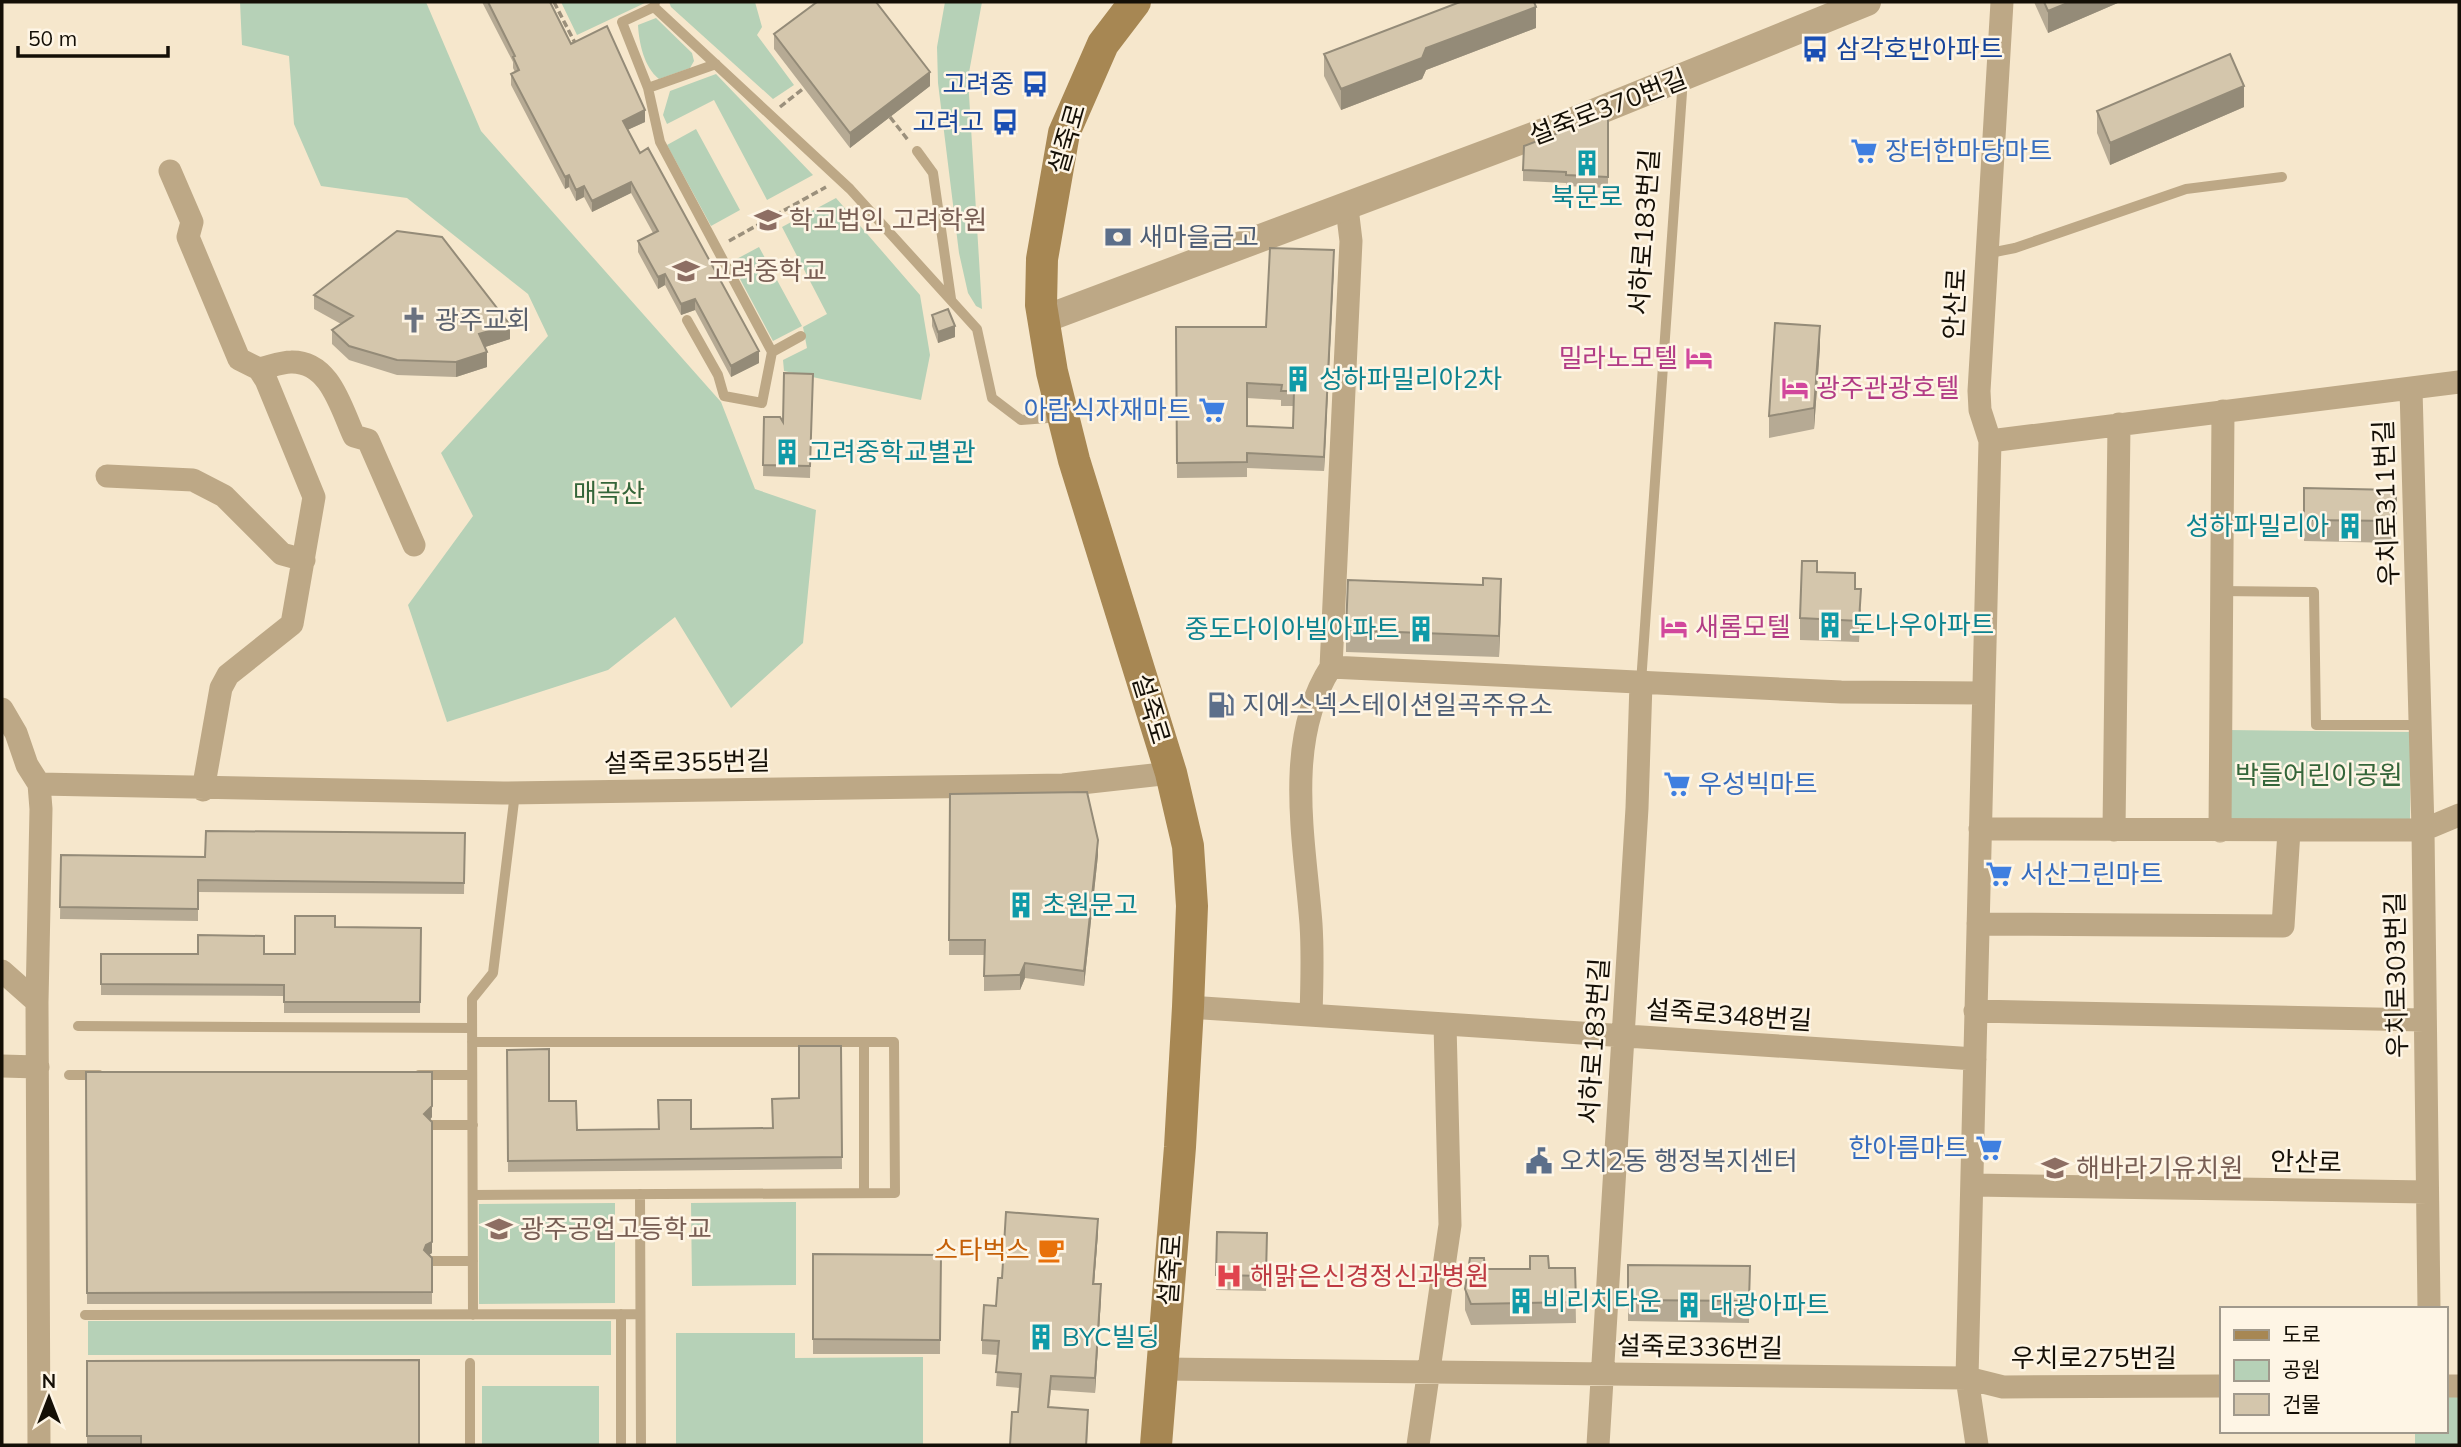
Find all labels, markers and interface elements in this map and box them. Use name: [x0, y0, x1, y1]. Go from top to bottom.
scale bar: [18, 14, 168, 58]
text: 50 m: [28, 25, 77, 51]
place label: 삼각호반아파트: [1836, 32, 2003, 65]
bus stop icon: 삼각호반아파트: [1800, 34, 1830, 64]
street label: 설죽로370번길: [1524, 61, 1691, 152]
place label: 고려중: [942, 67, 1014, 100]
bus stop icon: 고려중: [1020, 69, 1050, 99]
street label: 설죽로: [1041, 100, 1092, 178]
place label: 고려고: [912, 105, 984, 138]
bus stop icon: 고려고: [990, 107, 1020, 137]
place label: 장터한마당마트: [1885, 134, 2052, 167]
supermarket icon: 장터한마당마트: [1849, 136, 1879, 166]
building icon: 북문로: [1572, 148, 1602, 178]
street label: 서하로183번길: [1621, 148, 1666, 316]
place label: 북문로: [1551, 180, 1623, 213]
place label: 학교법인 고려학원: [789, 203, 987, 236]
school or university icon: 학교법인 고려학원: [753, 205, 783, 235]
place label: 새마을금고: [1139, 220, 1259, 253]
bank icon: 새마을금고: [1103, 222, 1133, 252]
place label: 고려중학교: [707, 254, 827, 287]
school or university icon: 고려중학교: [671, 256, 701, 286]
street label: 안산로: [1936, 267, 1973, 341]
place label: 광주교회: [435, 303, 531, 336]
church icon: 광주교회: [399, 305, 429, 335]
place label: 밀라노모텔: [1558, 341, 1678, 374]
hotel icon: 밀라노모텔: [1684, 343, 1714, 373]
place label: 성하파밀리아2차: [1319, 362, 1502, 395]
building icon: 성하파밀리아2차: [1283, 364, 1313, 394]
place label: 광주관광호텔: [1816, 371, 1960, 404]
hotel icon: 광주관광호텔: [1780, 373, 1810, 403]
place label: 아람식자재마트: [1024, 393, 1191, 426]
supermarket icon: 아람식자재마트: [1197, 395, 1227, 425]
street label: 우치로311번길: [2366, 419, 2405, 587]
place label: 고려중학교별관: [808, 435, 976, 468]
building icon: 고려중학교별관: [772, 437, 802, 467]
park label: 매곡산: [573, 476, 645, 509]
place label: 성하파밀리아: [2185, 509, 2329, 542]
building icon: 성하파밀리아: [2335, 511, 2365, 541]
place label: 도나우아파트: [1851, 608, 1995, 641]
place label: 새롬모텔: [1695, 610, 1791, 643]
building icon: 도나우아파트: [1815, 610, 1845, 640]
place label: 중도다이아빌아파트: [1185, 612, 1400, 645]
hotel icon: 새롬모텔: [1659, 612, 1689, 642]
building icon: 중도다이아빌아파트: [1406, 614, 1436, 644]
street label: 설죽로: [1125, 670, 1178, 748]
place label: 지에스넥스테이션일곡주유소: [1242, 688, 1553, 721]
fuel station icon: 지에스넥스테이션일곡주유소: [1206, 690, 1236, 720]
street label: 설죽로355번길: [604, 744, 770, 779]
park label: 박들어린이공원: [2235, 758, 2403, 791]
place label: 우성빅마트: [1698, 767, 1818, 800]
supermarket icon: 우성빅마트: [1662, 769, 1692, 799]
place label: 서산그린마트: [2020, 857, 2164, 890]
supermarket icon: 서산그린마트: [1984, 859, 2014, 889]
place label: 초원문고: [1042, 888, 1138, 921]
building icon: 초원문고: [1006, 890, 1036, 920]
street label: 우치로303번길: [2378, 892, 2413, 1058]
street label: 서하로183번길: [1571, 957, 1616, 1125]
street label: 설죽로348번길: [1645, 992, 1813, 1037]
place label: 한아름마트: [1848, 1131, 1968, 1164]
supermarket icon: 한아름마트: [1974, 1133, 2004, 1163]
place label: 오치2동 행정복지센터: [1560, 1144, 1798, 1177]
street label: 안산로: [2270, 1144, 2342, 1179]
public building icon: 오치2동 행정복지센터: [1524, 1146, 1554, 1176]
place label: 해바라기유치원: [2076, 1151, 2243, 1184]
school or university icon: 해바라기유치원: [2040, 1153, 2070, 1183]
place label: 광주공업고등학교: [520, 1212, 711, 1245]
school or university icon: 광주공업고등학교: [484, 1214, 514, 1244]
place label: 스타벅스: [934, 1233, 1030, 1266]
street label: 설죽로: [1151, 1233, 1188, 1307]
cafe icon: 스타벅스: [1036, 1235, 1066, 1265]
place label: 해맑은신경정신과병원: [1250, 1259, 1489, 1292]
hospital icon: 해맑은신경정신과병원: [1214, 1261, 1244, 1291]
place label: 비리치타운: [1542, 1284, 1662, 1317]
building icon: 비리치타운: [1506, 1286, 1536, 1316]
place label: 대광아파트: [1710, 1288, 1830, 1321]
building icon: 대광아파트: [1674, 1290, 1704, 1320]
legend: [2220, 1307, 2447, 1433]
place label: BYC빌딩: [1062, 1320, 1160, 1353]
text: 도로: [2282, 1321, 2321, 1347]
building icon: BYC빌딩: [1026, 1322, 1056, 1352]
street label: 설죽로336번길: [1617, 1329, 1783, 1364]
street label: 우치로275번길: [2011, 1341, 2177, 1374]
text: 공원: [2282, 1356, 2321, 1382]
north arrow: [14, 1363, 84, 1433]
text: N: [42, 1369, 56, 1393]
text: 건물: [2282, 1391, 2321, 1417]

